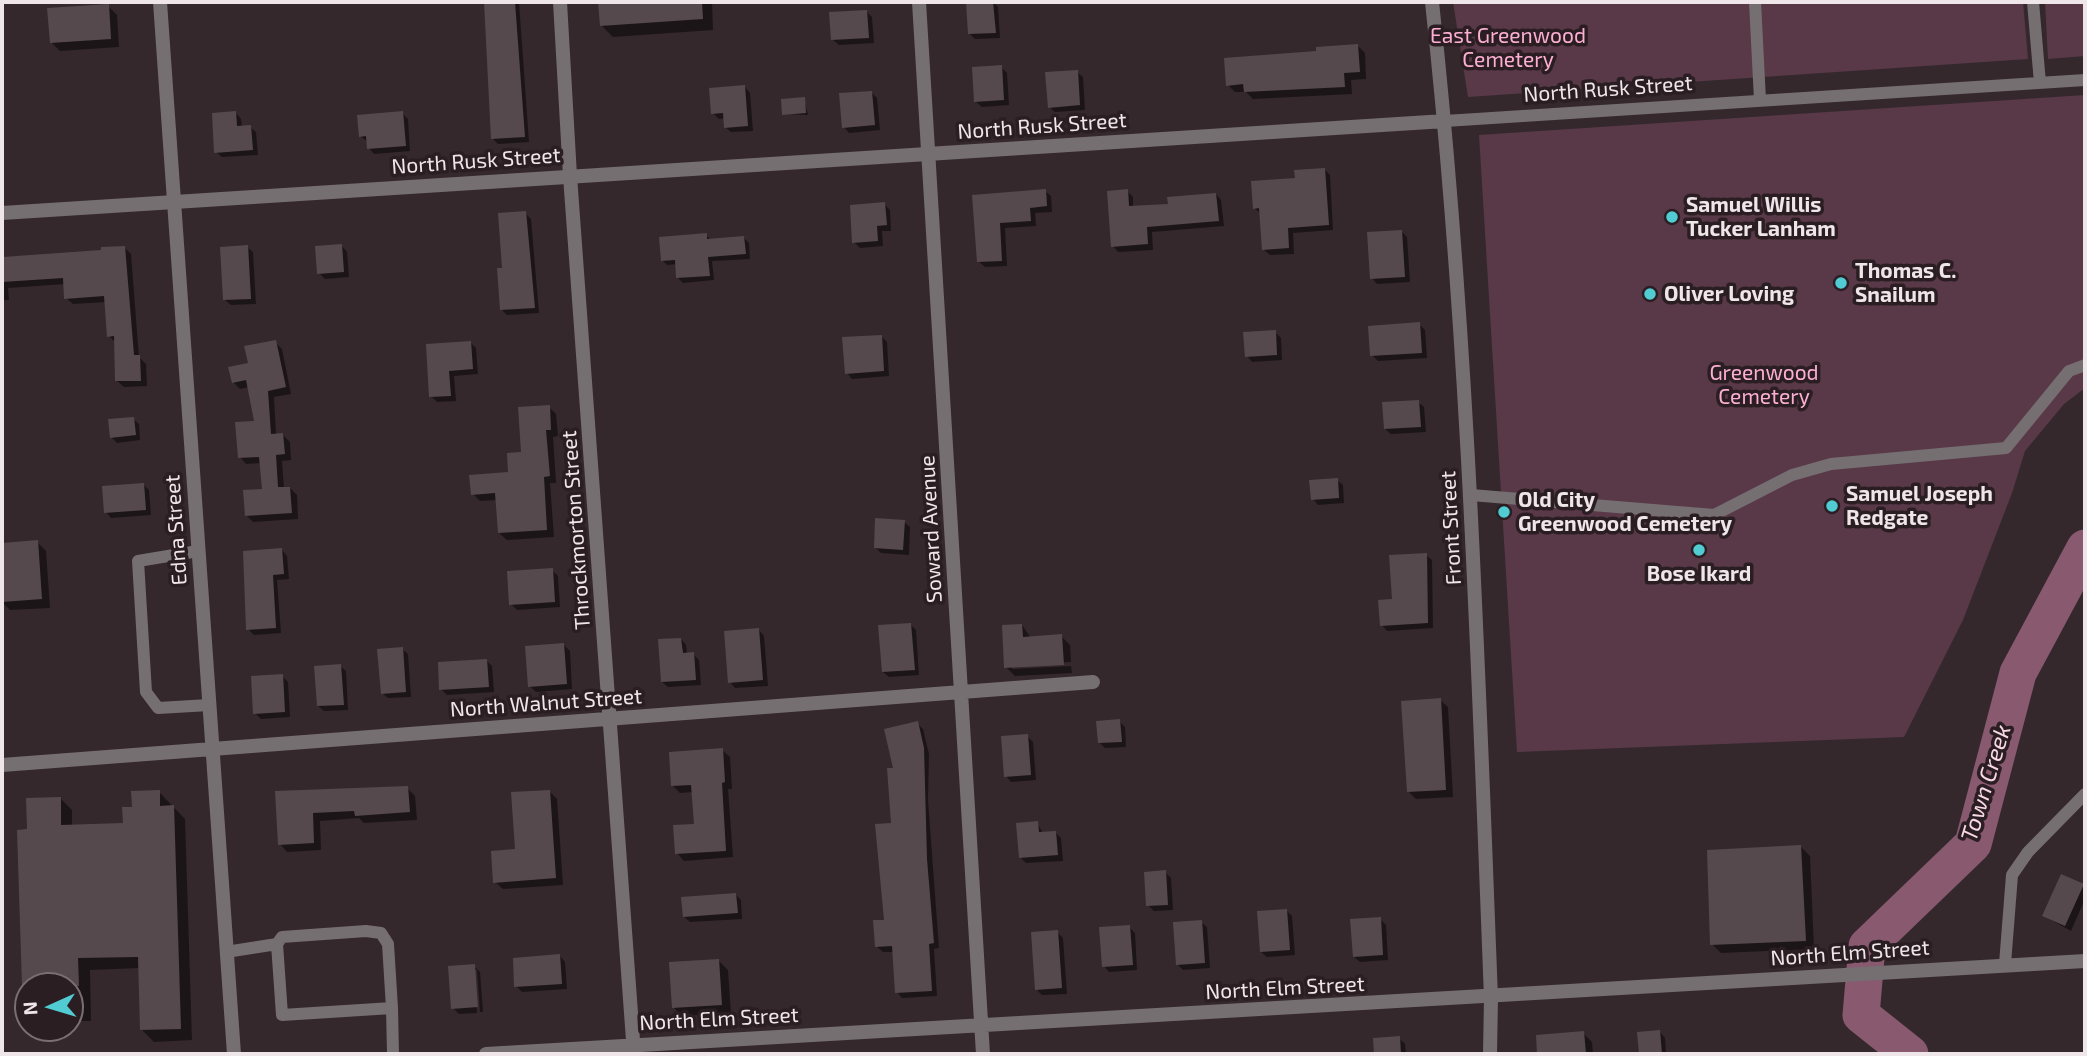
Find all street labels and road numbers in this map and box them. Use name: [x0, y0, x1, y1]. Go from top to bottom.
street label: North Rusk Street: [1523, 71, 1693, 107]
street label: North Rusk Street: [957, 108, 1127, 144]
street label: North Rusk Street: [391, 143, 561, 179]
street label: Throckmorton Street: [556, 430, 596, 630]
street label: Soward Avenue: [915, 455, 947, 603]
street label: Front Street: [1435, 470, 1467, 586]
street label: Edna Street: [160, 474, 192, 586]
street label: North Walnut Street: [449, 684, 643, 722]
street label: North Elm Street: [1770, 935, 1930, 971]
street label: North Elm Street: [1205, 971, 1365, 1005]
street label: North Elm Street: [639, 1002, 799, 1036]

